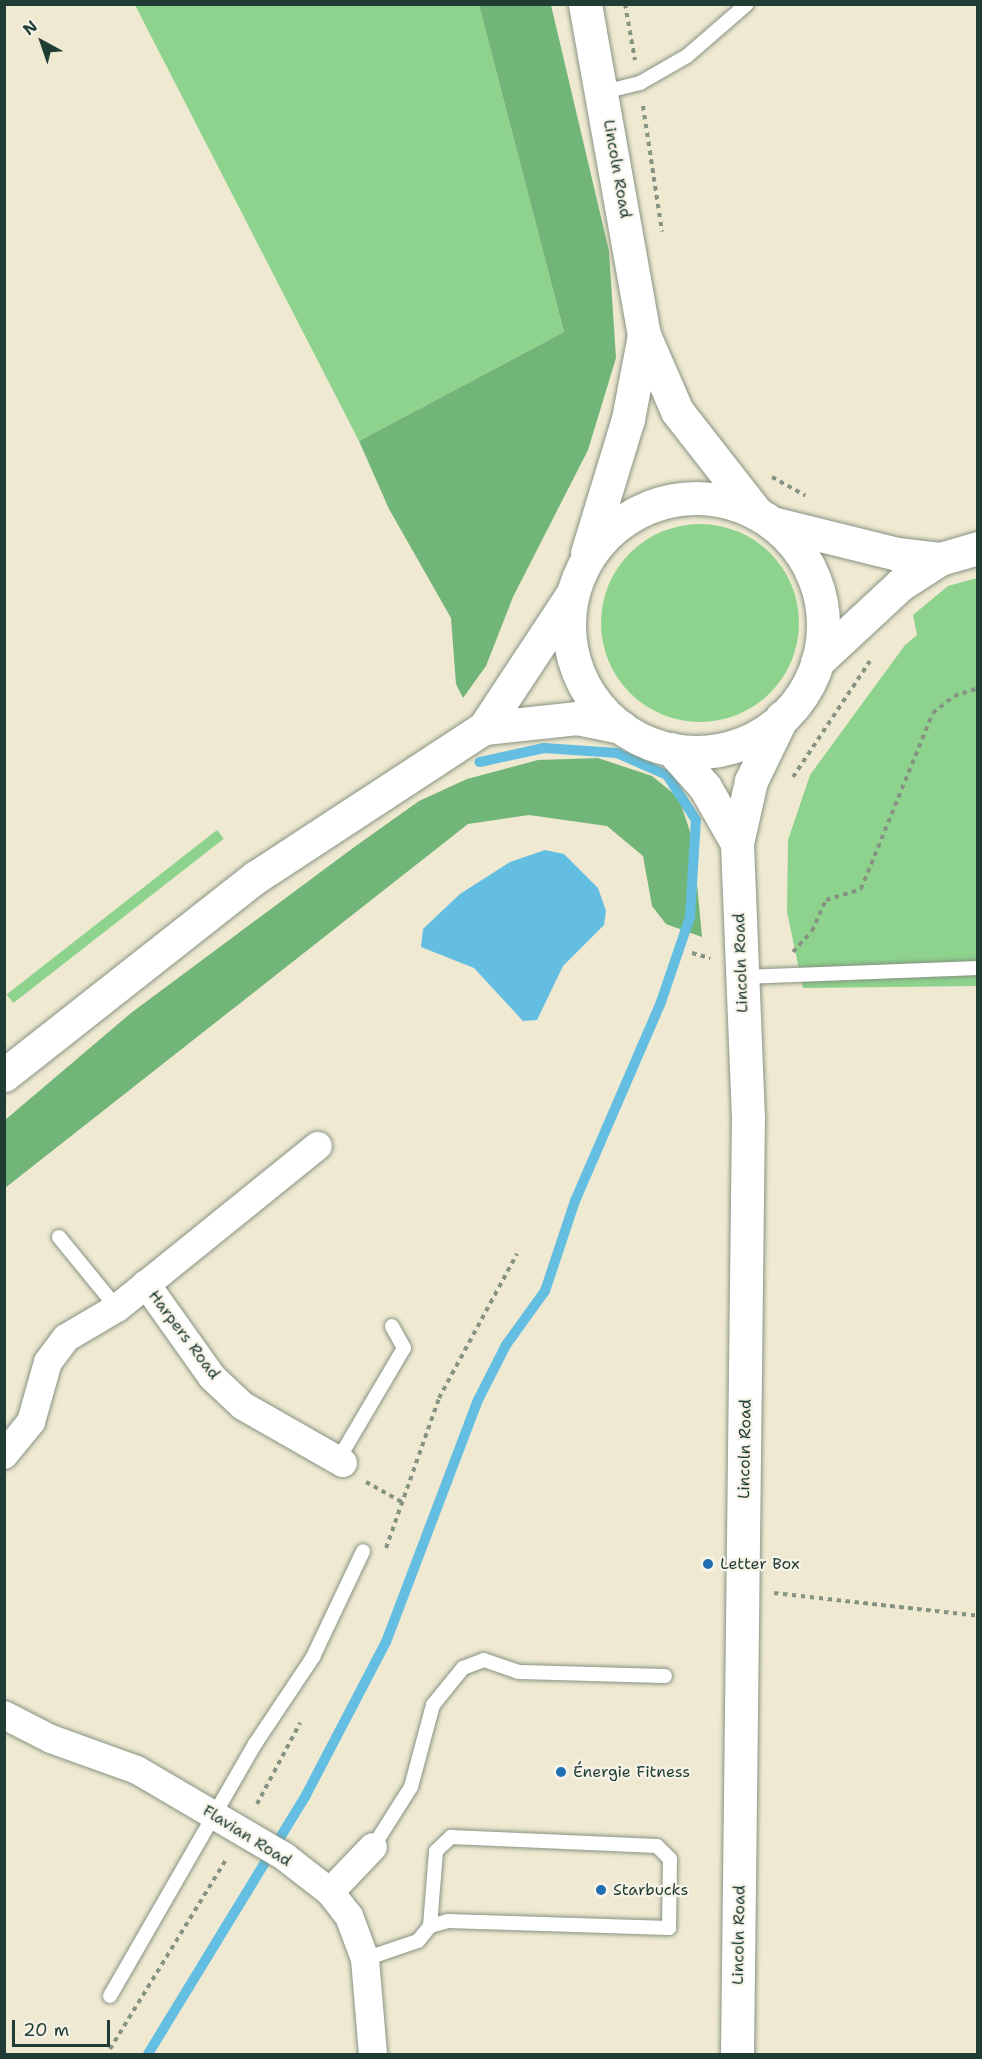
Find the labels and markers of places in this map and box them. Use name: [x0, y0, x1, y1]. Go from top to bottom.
place label: Letter Box: [720, 1554, 800, 1574]
marker: Letter Box: [701, 1557, 715, 1571]
place label: Énergie Fitness: [573, 1762, 690, 1782]
marker: Énergie Fitness: [554, 1765, 568, 1779]
place label: Starbucks: [613, 1880, 688, 1900]
marker: Starbucks: [594, 1883, 608, 1897]

